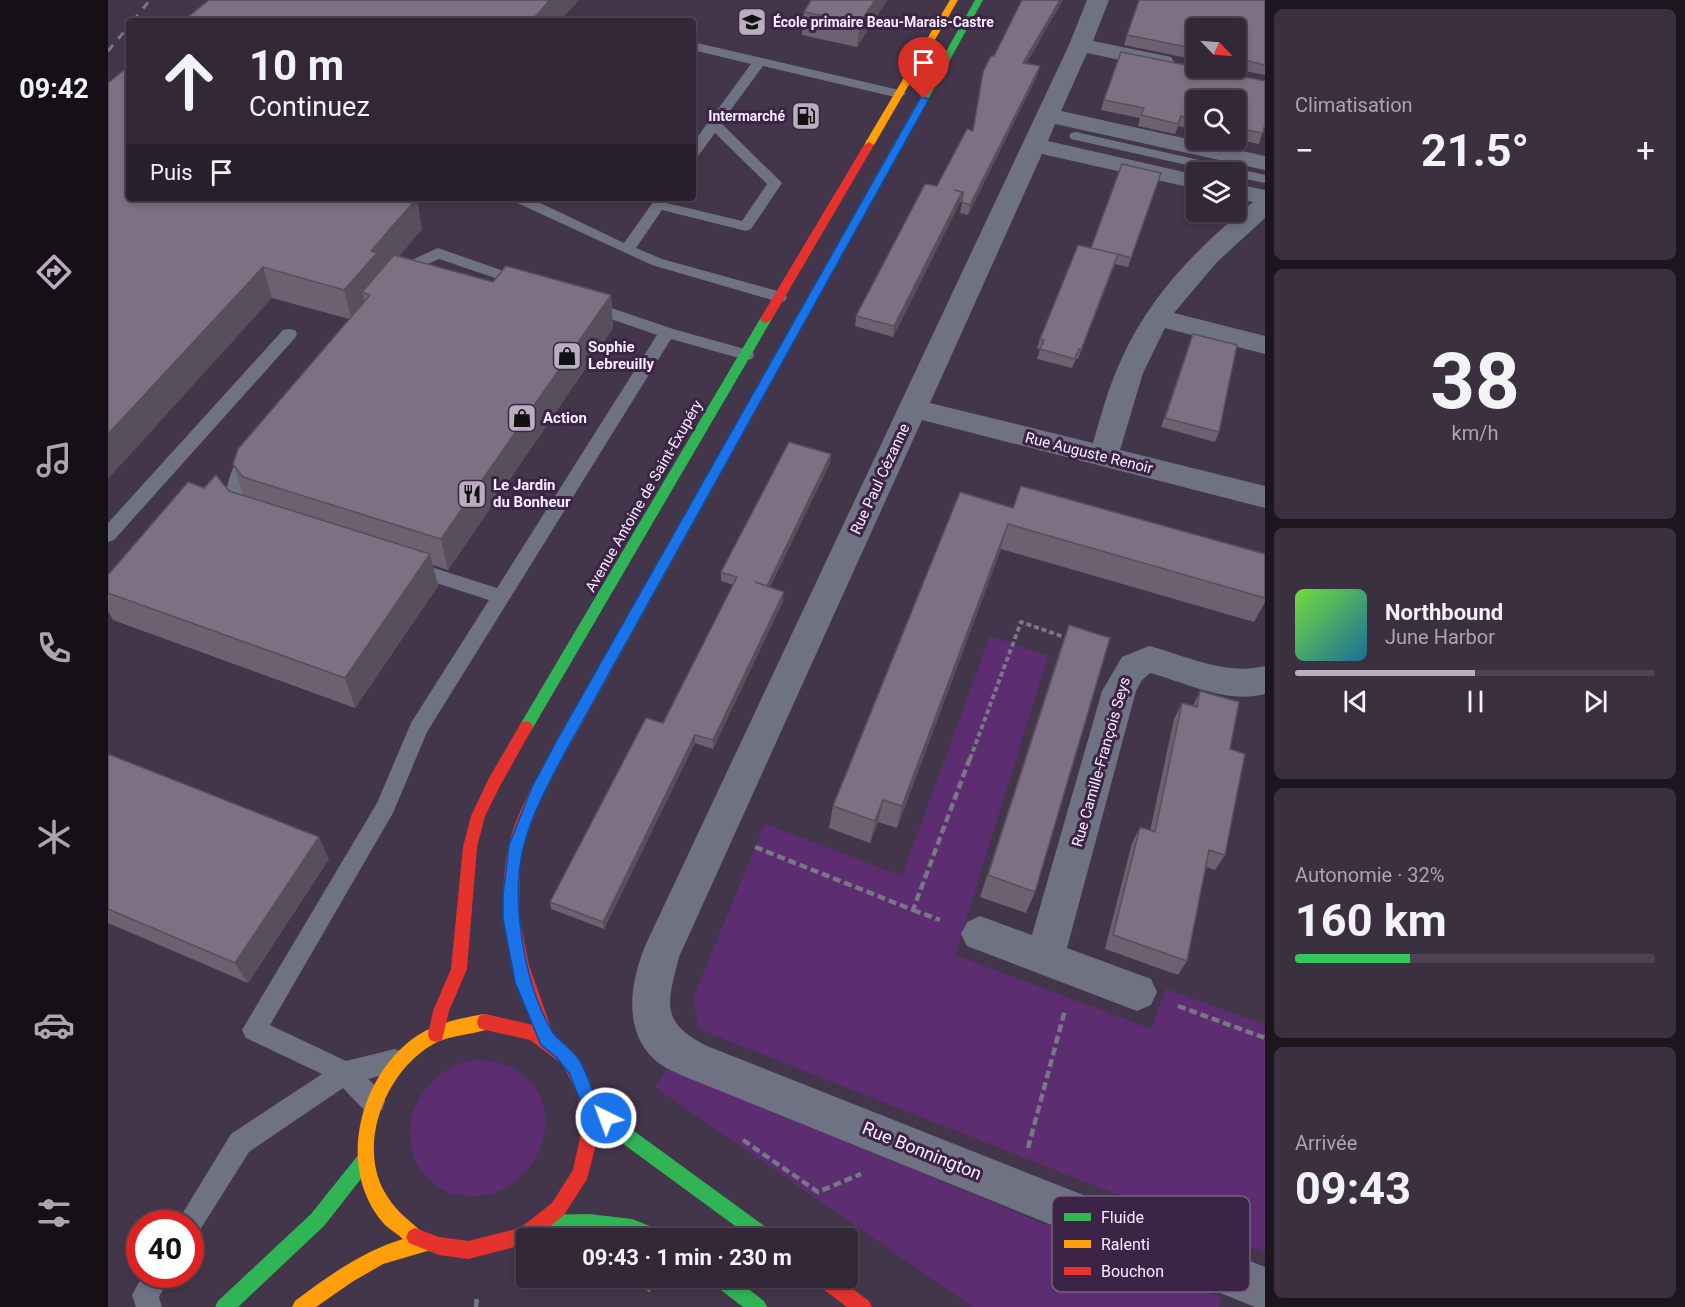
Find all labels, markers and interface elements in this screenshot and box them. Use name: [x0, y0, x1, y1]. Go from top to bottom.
school or university icon: École primaire Beau-Marais-Castre: [736, 6, 768, 38]
place label: École primaire Beau-Marais-Castre: [773, 13, 994, 30]
north arrow: [1186, 18, 1246, 78]
map controls: [1186, 18, 1246, 222]
pin: [898, 37, 949, 99]
text: 10 m: [249, 41, 344, 90]
icon: ahead: [150, 42, 228, 120]
icon: arrive: [907, 46, 940, 79]
text: 09:42: [19, 73, 89, 105]
button: search: [1186, 90, 1246, 150]
text: Continuez: [249, 91, 370, 123]
text: Climatisation: [1295, 93, 1413, 117]
fuel station icon: Intermarché: [790, 100, 822, 132]
place label: Intermarché: [708, 108, 785, 124]
text: 21.5°: [1421, 124, 1529, 177]
text: −: [1295, 131, 1314, 170]
text: +: [1636, 131, 1655, 170]
icon: arrive: [205, 156, 238, 189]
text: Puis: [150, 160, 193, 185]
button: layers: [1186, 162, 1246, 222]
icon: directions: [33, 251, 75, 293]
text: 38: [1430, 336, 1520, 427]
place label: Sophie Lebreuilly: [588, 338, 654, 373]
shop icon: Sophie Lebreuilly: [551, 340, 583, 372]
street label: Avenue Antoine de Saint-Exupéry: [581, 397, 707, 595]
shop icon: Action: [506, 402, 538, 434]
place label: Action: [543, 409, 587, 427]
street label: Rue Paul Cézanne: [846, 421, 914, 537]
text: km/h: [1452, 421, 1498, 445]
street label: Rue Auguste Renoir: [1023, 428, 1155, 478]
icon: music: [33, 439, 75, 481]
place label: Le Jardin du Bonheur: [493, 476, 571, 511]
restaurant icon: Le Jardin du Bonheur: [456, 478, 488, 510]
text: Northbound: [1385, 600, 1503, 625]
text: June Harbor: [1385, 625, 1495, 649]
icon: phone: [33, 627, 75, 669]
street label: Rue Camille-François Seys: [1068, 675, 1134, 849]
icon: previous: [1339, 685, 1372, 718]
icon: pause: [1459, 685, 1492, 718]
icon: next: [1579, 685, 1612, 718]
icon: climate: [33, 816, 75, 858]
text: Autonomie · 32%: [1295, 863, 1444, 887]
text: 160 km: [1295, 894, 1447, 947]
icon: car: [33, 1004, 75, 1046]
position arrow: [574, 1086, 638, 1150]
street label: Rue Bonnington: [860, 1117, 985, 1184]
text: Arrivée: [1295, 1131, 1357, 1155]
text: 09:43: [1295, 1162, 1411, 1215]
icon: filters: [33, 1192, 75, 1234]
legend: [1052, 1196, 1250, 1292]
text: Fluide: [1101, 1208, 1144, 1227]
speed limit sign: 40: [126, 1210, 204, 1288]
text: Ralenti: [1101, 1235, 1150, 1254]
text: 09:43 · 1 min · 230 m: [582, 1245, 792, 1270]
text: Bouchon: [1101, 1262, 1164, 1281]

